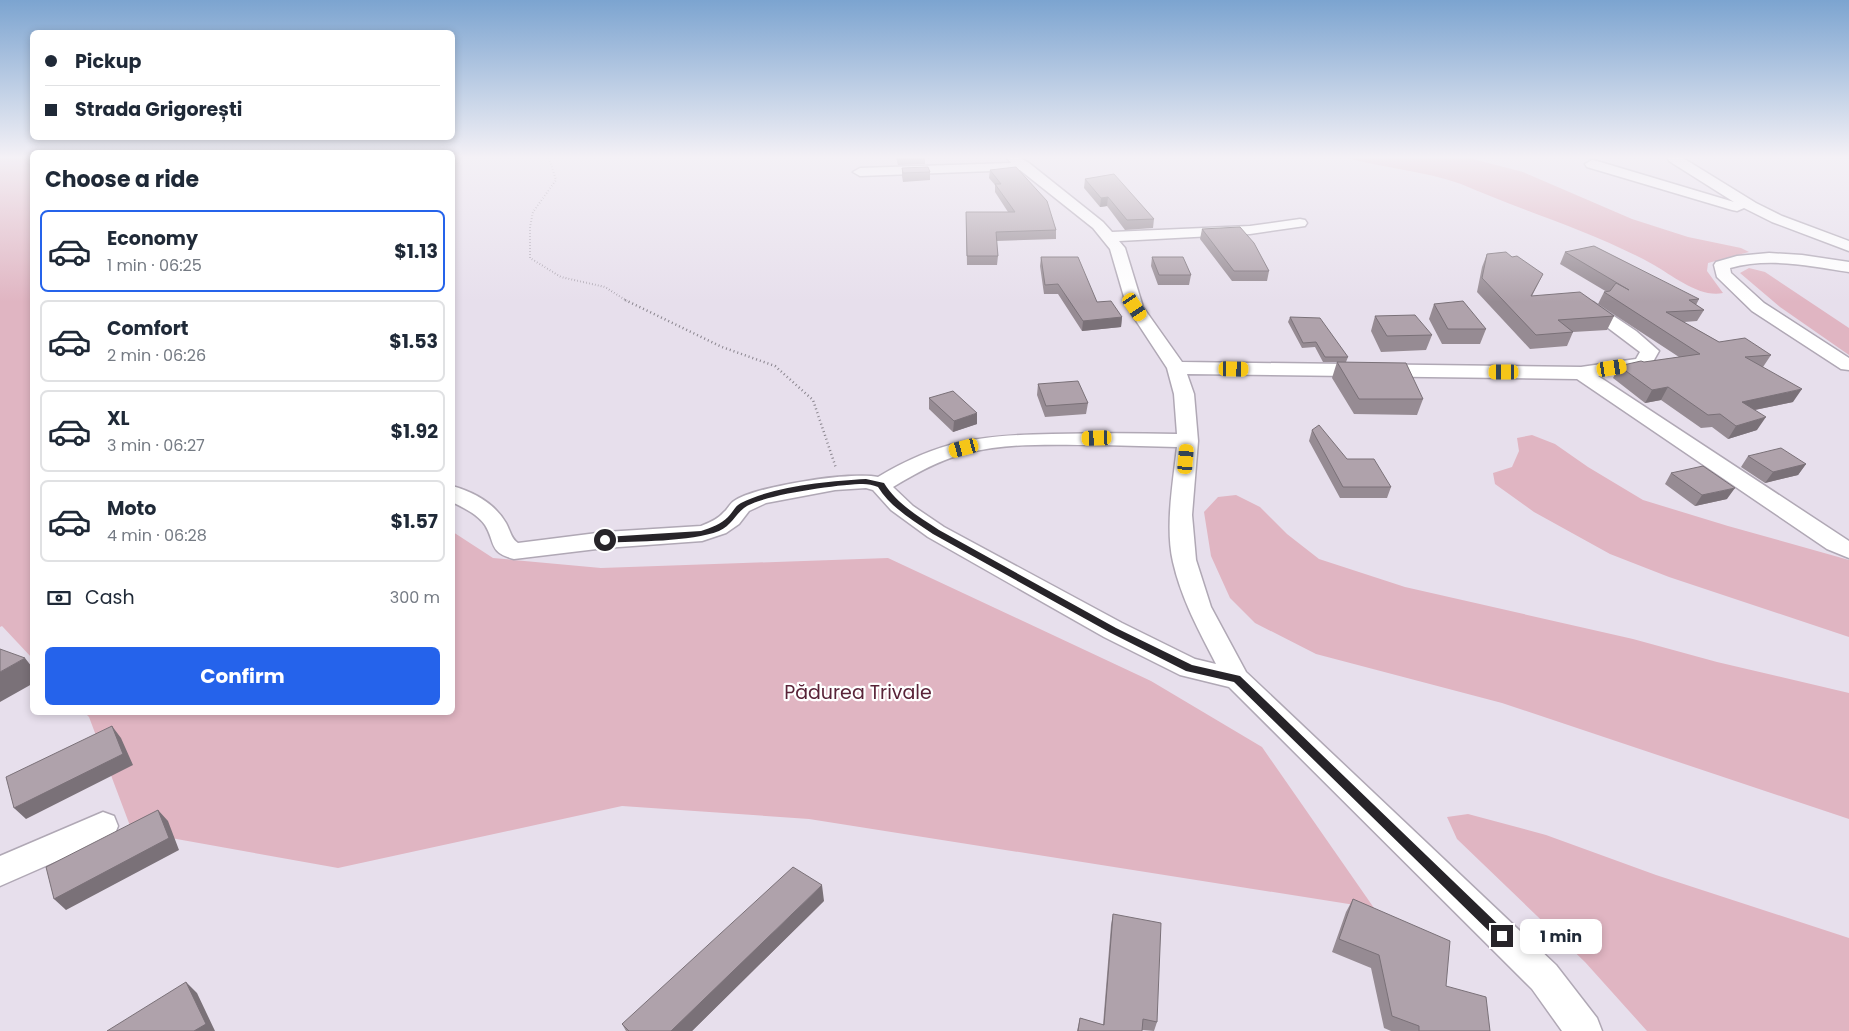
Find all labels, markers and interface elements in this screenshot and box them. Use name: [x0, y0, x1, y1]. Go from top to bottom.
text: Pickup: [75, 48, 141, 75]
text: Strada Grigorești: [75, 96, 242, 123]
text: Choose a ride: [45, 164, 199, 195]
text: Economy: [107, 225, 198, 252]
icon: car: [47, 229, 92, 274]
text: $1.13: [394, 238, 438, 265]
text: 1 min · 06:25: [107, 254, 202, 277]
car: [1120, 290, 1149, 324]
text: Comfort: [107, 315, 189, 342]
icon: car: [47, 319, 92, 364]
text: $1.53: [389, 328, 438, 355]
text: 2 min · 06:26: [107, 344, 206, 367]
car: [1596, 358, 1627, 378]
car: [1218, 361, 1249, 377]
car: [1489, 365, 1519, 380]
text: XL: [107, 405, 130, 432]
icon: car: [47, 409, 92, 454]
text: $1.92: [390, 418, 438, 445]
car: [1081, 430, 1112, 446]
text: 3 min · 06:27: [107, 434, 205, 457]
car: [947, 437, 980, 459]
car: [1177, 443, 1194, 475]
text: Moto: [107, 495, 156, 522]
icon: car: [47, 499, 92, 544]
text: $1.57: [390, 508, 438, 535]
text: 4 min · 06:28: [107, 524, 207, 547]
route start: [594, 529, 616, 551]
icon: cash: [45, 584, 73, 612]
text: Cash: [85, 584, 135, 611]
text: 300 m: [390, 586, 440, 609]
button: Confirm: [45, 647, 440, 705]
park label: Pădurea Trivale: [784, 679, 932, 706]
callout: 1 min: [1520, 918, 1602, 954]
route end: [1491, 925, 1513, 947]
text: 1 min: [1540, 925, 1582, 948]

